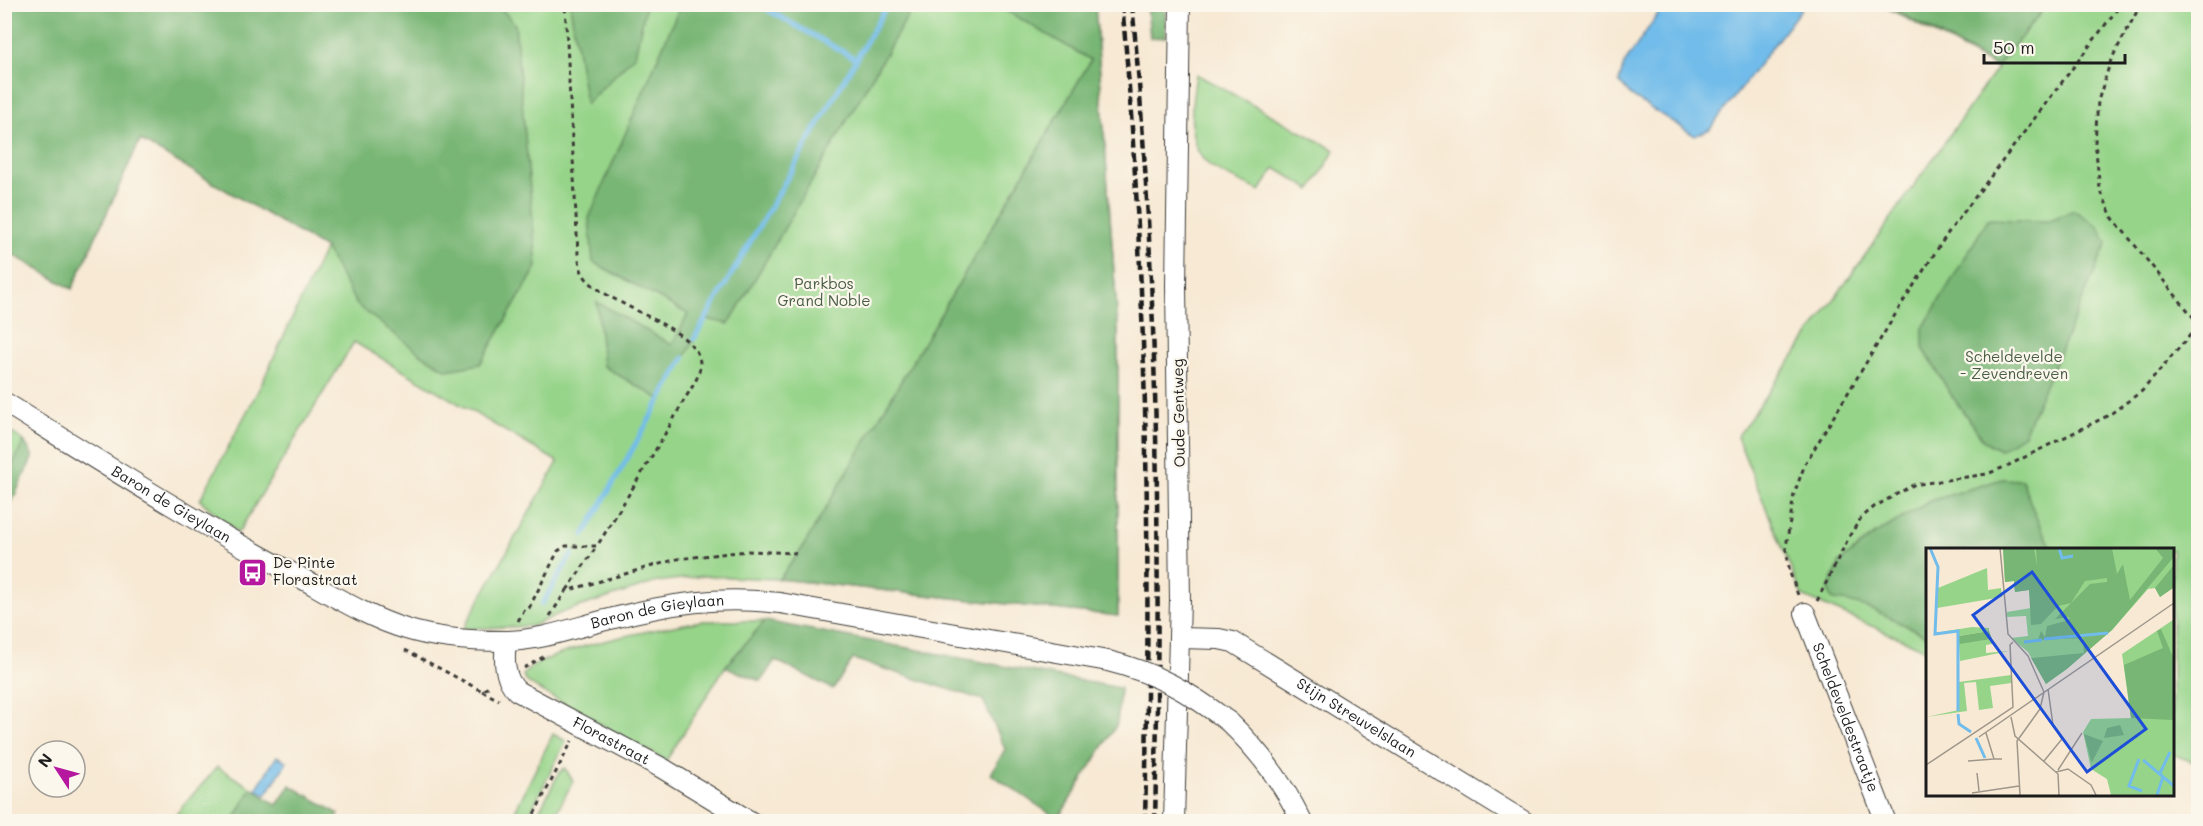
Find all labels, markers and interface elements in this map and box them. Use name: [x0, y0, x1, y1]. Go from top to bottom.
scale bar: [1984, 27, 2125, 65]
text: 50 m: [1993, 35, 2035, 59]
park label: Parkbos Grand Noble: [777, 273, 871, 310]
park label: Scheldevelde - Zevendreven: [1960, 346, 2068, 383]
street label: Oude Gentweg: [1167, 358, 1189, 467]
street label: Baron de Gieylaan: [108, 460, 235, 547]
inset map: [1926, 548, 2173, 796]
place label: De Pinte Florastraat: [273, 552, 358, 589]
bus stop icon: De Pinte Florastraat: [236, 556, 268, 588]
street label: Baron de Gieylaan: [588, 589, 724, 633]
street label: Scheldeveldestraatje: [1808, 640, 1884, 795]
street label: Stijn Streuvelslaan: [1293, 673, 1420, 762]
street label: Florastraat: [570, 712, 654, 769]
north arrow: [27, 739, 87, 799]
text: N: [32, 749, 57, 771]

